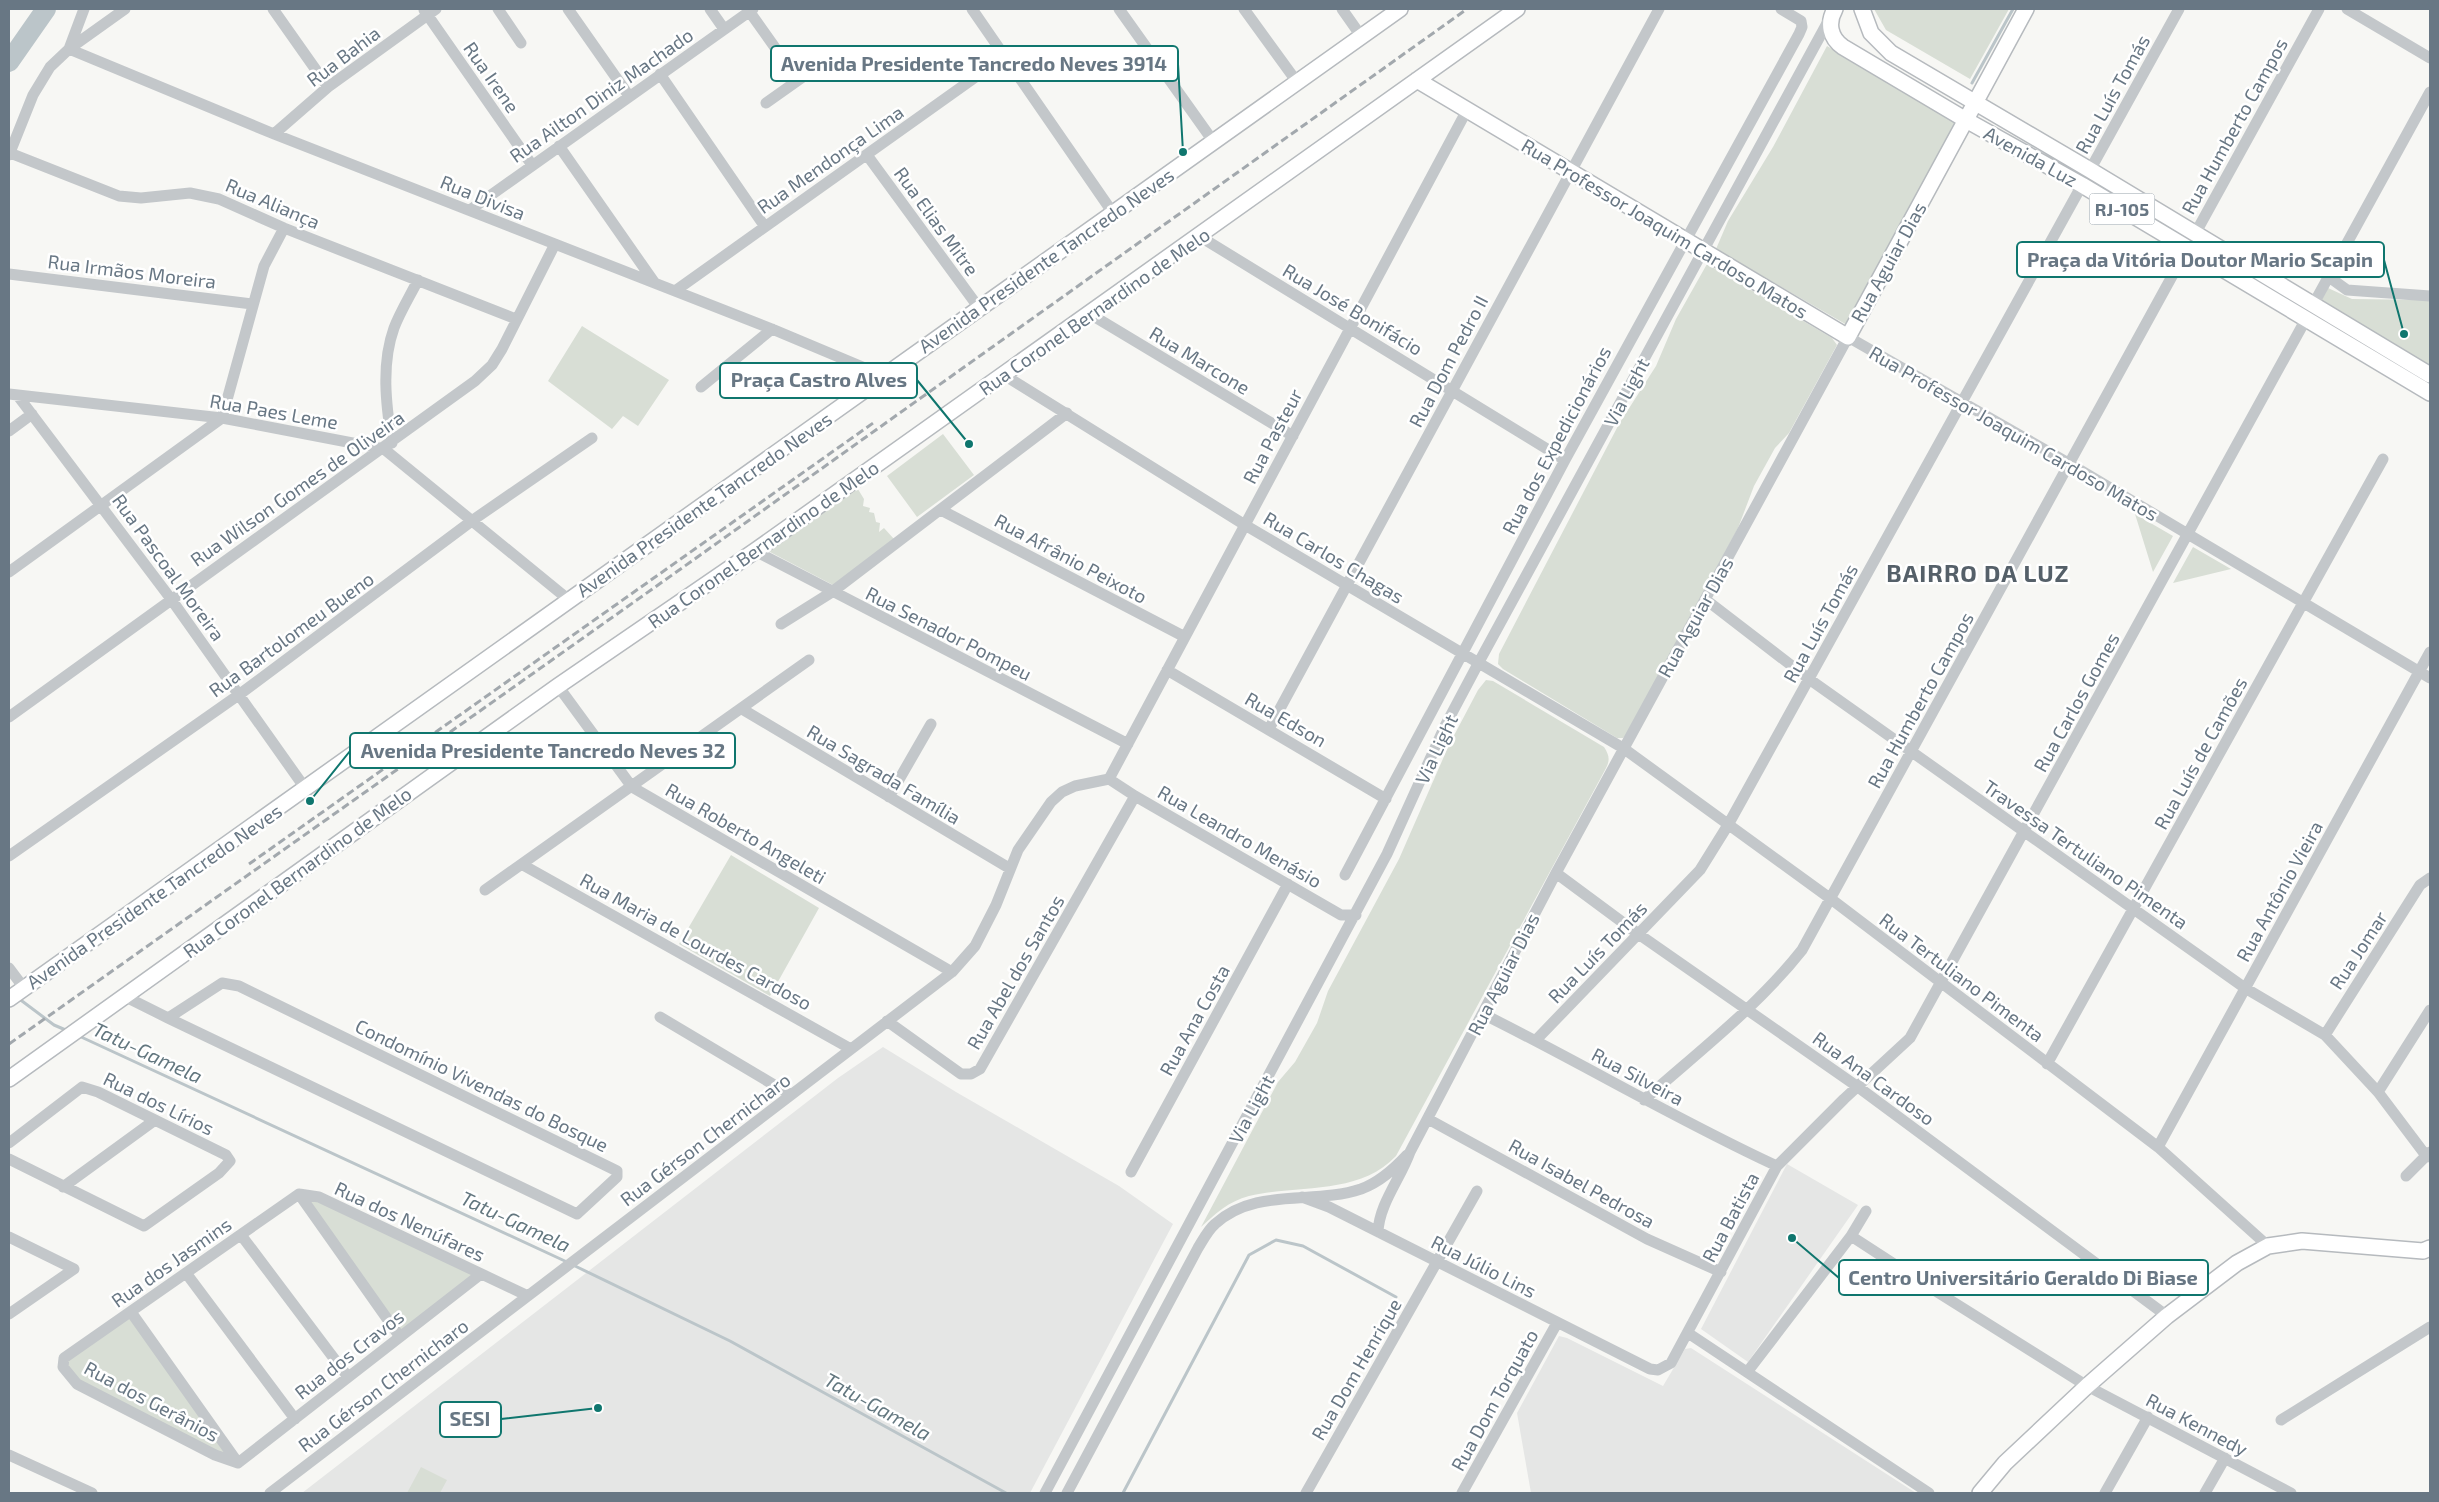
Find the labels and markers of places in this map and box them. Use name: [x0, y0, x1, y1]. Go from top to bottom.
callout: Avenida Presidente Tancredo Neves 3914: [771, 46, 1178, 81]
callout: Praça da Vitória Doutor Mario Scapin: [2017, 242, 2384, 277]
callout: Praça Castro Alves: [720, 363, 917, 398]
callout: Avenida Presidente Tancredo Neves 32: [350, 733, 735, 768]
callout: Centro Universitário Geraldo Di Biase: [1839, 1260, 2208, 1295]
callout: SESI: [440, 1402, 501, 1437]

